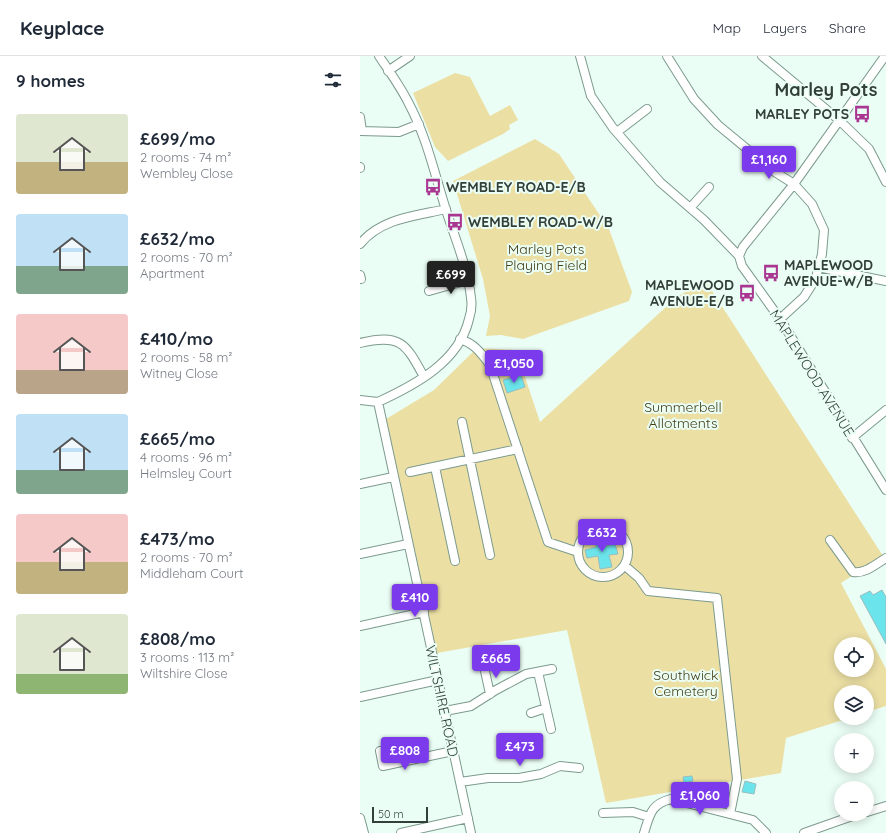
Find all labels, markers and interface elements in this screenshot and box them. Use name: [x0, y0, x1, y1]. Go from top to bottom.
text: Keyplace: [20, 16, 104, 40]
text: Map: [712, 19, 741, 37]
text: Layers: [763, 19, 807, 37]
text: Share: [829, 19, 866, 37]
icon: filters: [322, 69, 344, 91]
text: 9 homes: [16, 70, 85, 91]
district label: Marley Pots: [775, 78, 878, 101]
bus stop icon: MARLEY POTS: [852, 104, 872, 124]
place label: MARLEY POTS: [755, 105, 849, 123]
text: £699/mo: [140, 128, 215, 149]
icon: home: [48, 130, 96, 178]
pin: £1,160: [736, 146, 802, 180]
text: 2 rooms · 74 m²: [140, 149, 231, 165]
text: £1,160: [751, 151, 787, 167]
text: Wembley Close: [140, 165, 233, 181]
bus stop icon: WEMBLEY ROAD-E/B: [423, 177, 443, 197]
place label: WEMBLEY ROAD-E/B: [446, 178, 586, 196]
bus stop icon: WEMBLEY ROAD-W/B: [445, 212, 465, 232]
place label: WEMBLEY ROAD-W/B: [468, 213, 613, 231]
text: £632/mo: [140, 228, 215, 249]
icon: home: [48, 230, 96, 278]
park label: Marley Pots Playing Field: [505, 240, 587, 274]
text: 2 rooms · 70 m²: [140, 249, 233, 265]
place label: MAPLEWOOD AVENUE-W/B: [784, 256, 873, 290]
pin: £699: [427, 261, 475, 295]
bus stop icon: MAPLEWOOD AVENUE-W/B: [761, 263, 781, 283]
text: Apartment: [140, 265, 205, 281]
text: £699: [436, 266, 466, 282]
place label: MAPLEWOOD AVENUE-E/B: [645, 276, 734, 310]
bus stop icon: MAPLEWOOD AVENUE-E/B: [737, 283, 757, 303]
street label: MAPLEWOOD AVENUE: [766, 306, 858, 440]
text: £410/mo: [140, 328, 213, 349]
icon: home: [48, 330, 96, 378]
text: 2 rooms · 58 m²: [140, 349, 232, 365]
pin: £1,050: [481, 350, 547, 384]
text: £1,050: [494, 355, 534, 371]
text: Witney Close: [140, 365, 218, 381]
park label: Summerbell Allotments: [644, 398, 722, 432]
text: £665/mo: [140, 428, 215, 449]
icon: home: [48, 430, 96, 478]
text: 4 rooms · 96 m²: [140, 449, 232, 465]
text: Helmsley Court: [140, 465, 232, 481]
pin: £632: [578, 519, 626, 553]
text: £632: [587, 524, 617, 540]
text: £473/mo: [140, 528, 215, 549]
icon: home: [48, 530, 96, 578]
text: 2 rooms · 70 m²: [140, 549, 233, 565]
text: Middleham Court: [140, 565, 243, 581]
pin: £410: [391, 584, 439, 618]
text: £410: [401, 589, 429, 605]
text: £808/mo: [140, 628, 216, 649]
icon: home: [48, 630, 96, 678]
map controls: [834, 637, 874, 821]
button: locate: [834, 637, 874, 677]
street label: WILTSHIRE ROAD: [421, 644, 463, 758]
pin: £665: [472, 645, 520, 679]
text: 3 rooms · 113 m²: [140, 649, 234, 665]
text: £665: [481, 650, 511, 666]
text: Wiltshire Close: [140, 665, 227, 681]
park label: Southwick Cemetery: [653, 666, 719, 700]
button: layers: [834, 685, 874, 725]
pin: £473: [496, 733, 544, 767]
button: +: [834, 733, 874, 773]
pin: £808: [381, 737, 429, 771]
text: £473: [505, 738, 535, 754]
text: £808: [390, 742, 420, 758]
button: −: [834, 781, 874, 821]
pin: £1,060: [667, 782, 733, 816]
text: £1,060: [680, 787, 720, 803]
scale bar: [372, 805, 428, 824]
text: 50 m: [378, 807, 404, 821]

